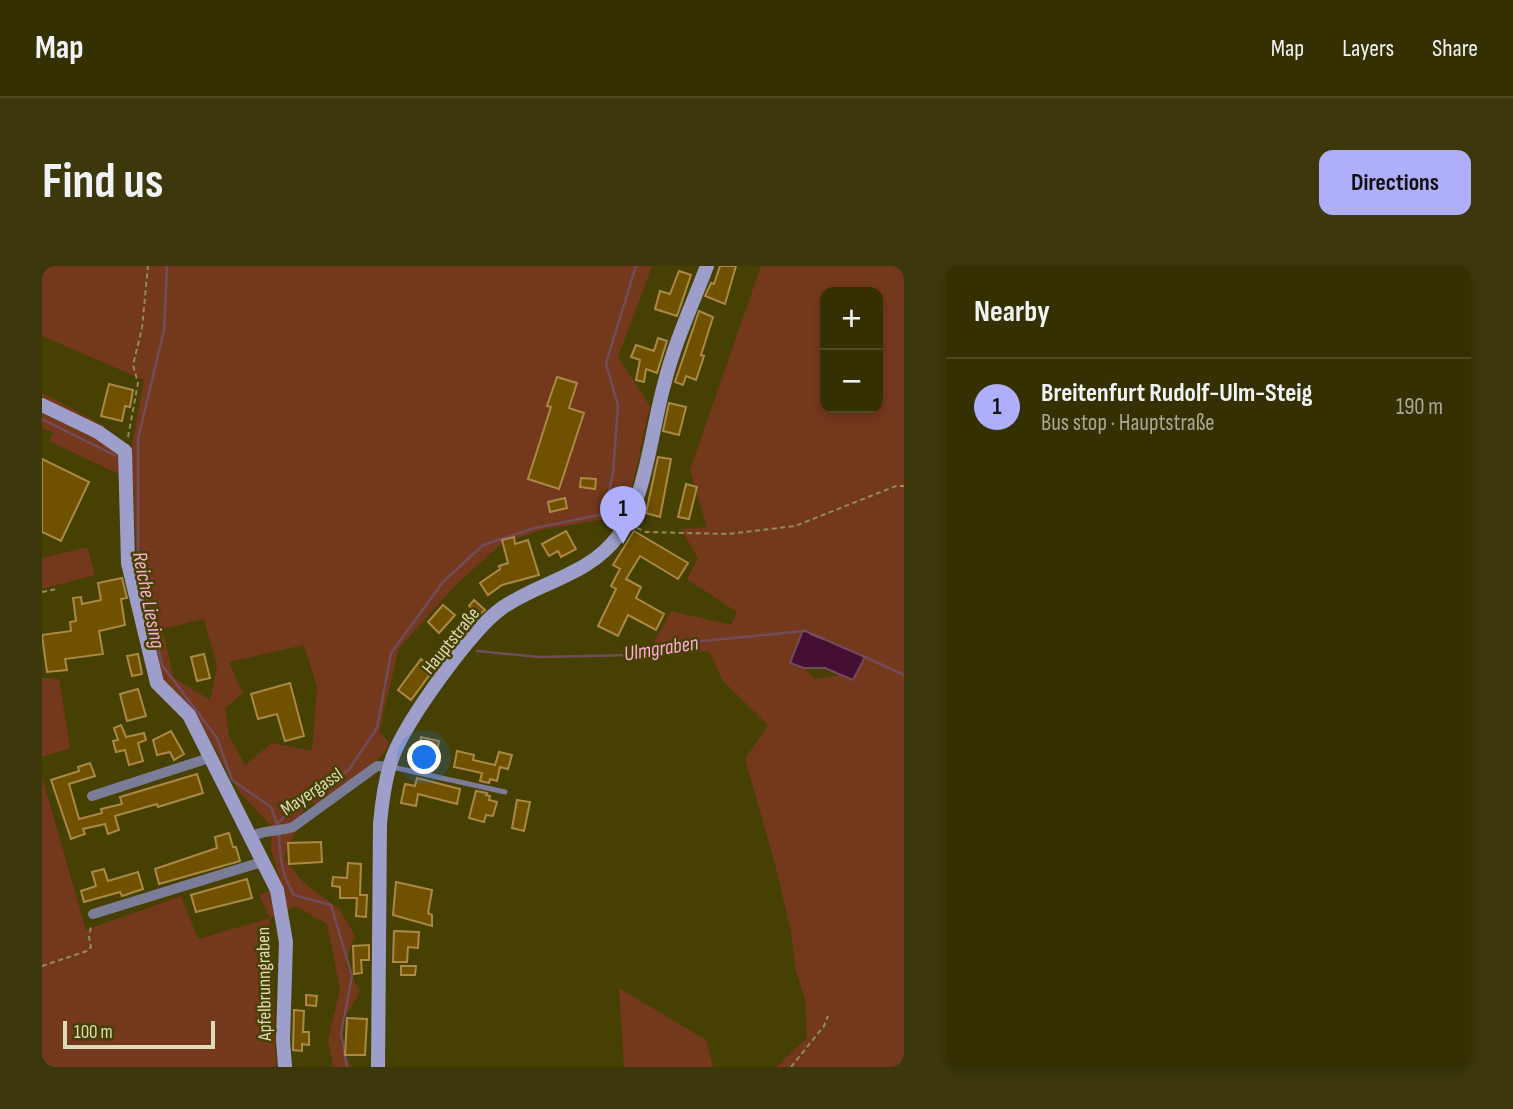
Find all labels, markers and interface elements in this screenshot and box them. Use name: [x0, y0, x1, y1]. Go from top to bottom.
text: Map: [35, 28, 84, 68]
text: Map: [1271, 34, 1304, 63]
text: Layers: [1342, 34, 1394, 63]
text: Share: [1432, 34, 1478, 63]
button: Directions: [1319, 150, 1471, 215]
text: Find us: [42, 153, 164, 212]
map controls: [820, 287, 883, 413]
button: +: [820, 287, 883, 350]
text: Nearby: [974, 294, 1050, 330]
button: −: [820, 350, 883, 413]
text: Breitenfurt Rudolf-Ulm-Steig: [1041, 378, 1313, 409]
text: 1: [992, 393, 1002, 421]
text: 190 m: [1396, 393, 1443, 421]
text: Bus stop · Hauptstraße: [1041, 409, 1215, 437]
pin: 1: [600, 486, 646, 544]
water label: Reiche Liesing: [127, 550, 170, 651]
street label: Hauptstraße: [417, 603, 485, 679]
water label: Ulmgraben: [622, 630, 700, 667]
your location: [407, 740, 441, 774]
street label: Mayergassl: [276, 763, 347, 821]
street label: Apfelbrunngraben: [252, 927, 277, 1042]
scale bar: [63, 1018, 215, 1050]
text: 100 m: [74, 1021, 113, 1044]

